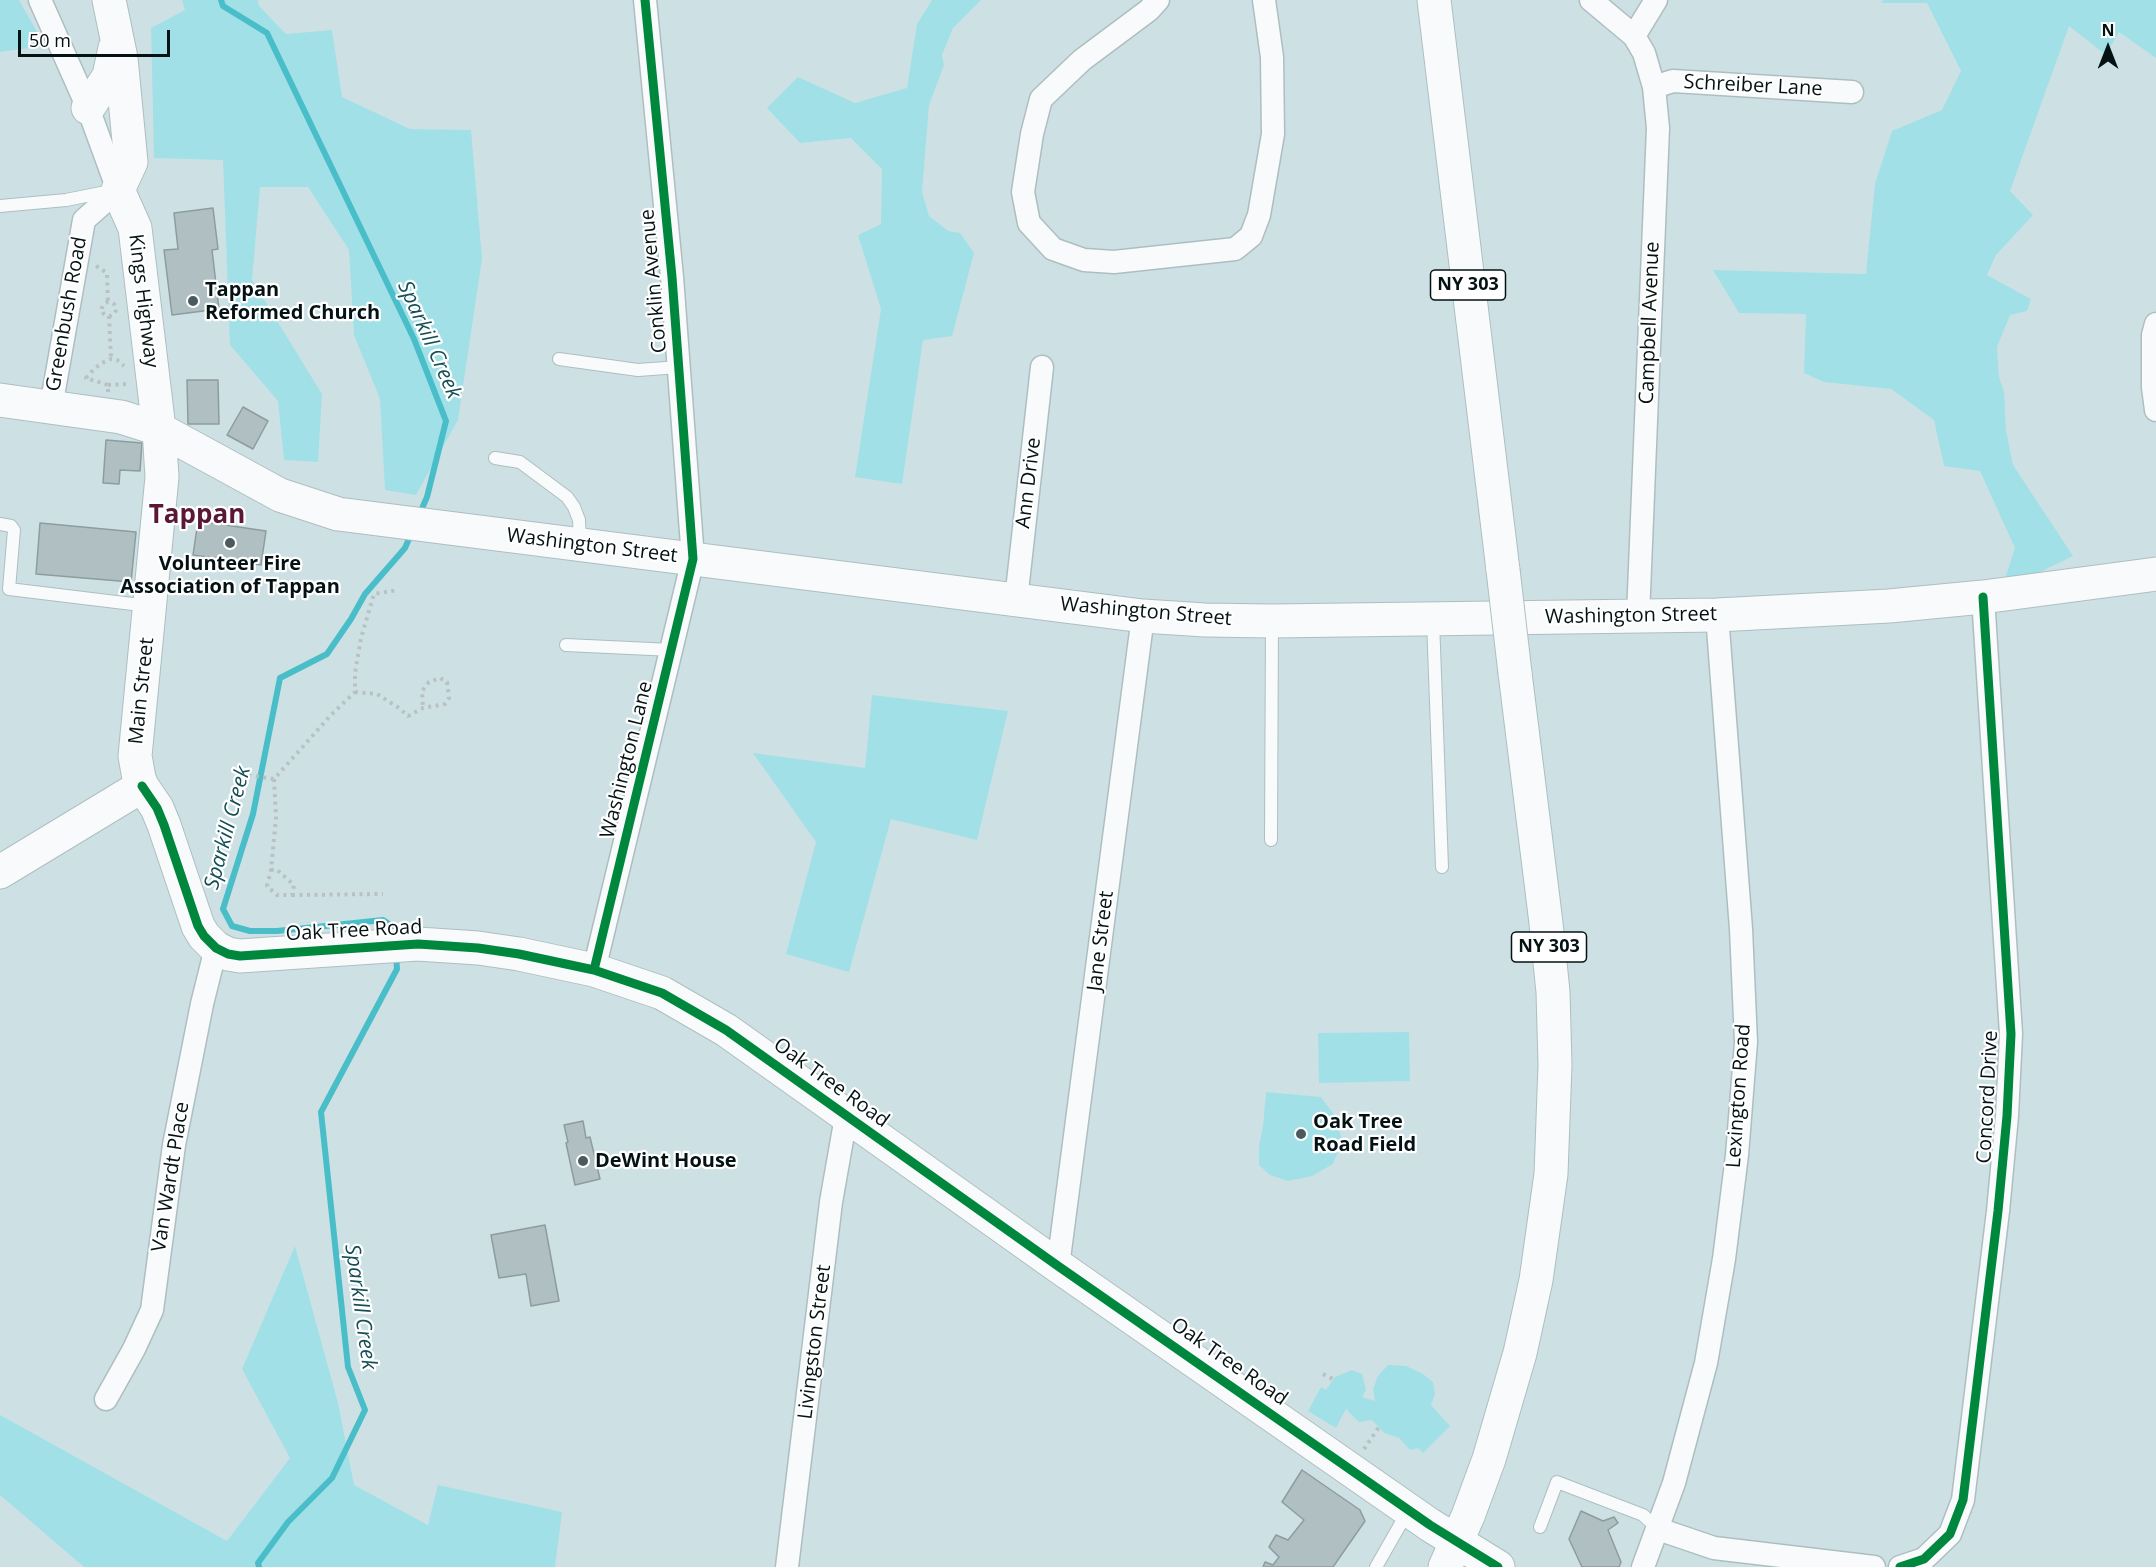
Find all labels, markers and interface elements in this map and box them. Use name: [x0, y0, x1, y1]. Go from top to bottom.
scale bar: [21, 18, 172, 56]
north arrow: [2078, 18, 2138, 78]
text: N: [2101, 19, 2115, 41]
text: 50 m: [29, 28, 71, 52]
street label: Schreiber Lane: [1683, 70, 1823, 102]
street label: Conklin Avenue: [636, 208, 672, 354]
street label: Kings Highway: [123, 233, 163, 369]
street label: Greenbush Road: [42, 235, 92, 393]
street label: Campbell Avenue: [1635, 241, 1665, 405]
road number: NY 303: [1430, 270, 1506, 300]
water label: Sparkill Creek: [392, 277, 466, 403]
place label: Tappan Reformed Church: [205, 278, 380, 325]
marker: Tappan Reformed Church: [186, 294, 200, 308]
street label: Ann Drive: [1012, 436, 1046, 530]
district label: Tappan: [149, 500, 245, 532]
street label: Washington Street: [505, 524, 679, 568]
marker: Volunteer Fire Association of Tappan: [223, 536, 237, 550]
place label: Volunteer Fire Association of Tappan: [120, 552, 340, 599]
street label: Washington Street: [1059, 593, 1233, 631]
street label: Washington Street: [1545, 603, 1717, 629]
street label: Main Street: [124, 636, 160, 746]
street label: Washington Lane: [596, 679, 658, 841]
water label: Sparkill Creek: [199, 764, 257, 892]
street label: Jane Street: [1083, 889, 1119, 993]
street label: Oak Tree Road: [285, 915, 423, 947]
road number: NY 303: [1512, 932, 1586, 962]
street label: Lexington Road: [1722, 1023, 1756, 1169]
street label: Concord Drive: [1973, 1030, 2003, 1164]
street label: Oak Tree Road: [769, 1033, 893, 1133]
street label: Van Wardt Place: [147, 1100, 195, 1254]
place label: Oak Tree Road Field: [1313, 1110, 1416, 1157]
marker: Oak Tree Road Field: [1294, 1127, 1308, 1141]
place label: DeWint House: [595, 1149, 737, 1173]
marker: DeWint House: [576, 1154, 590, 1168]
water label: Sparkill Creek: [339, 1243, 381, 1371]
street label: Livingston Street: [794, 1263, 836, 1421]
street label: Oak Tree Road: [1166, 1313, 1292, 1411]

